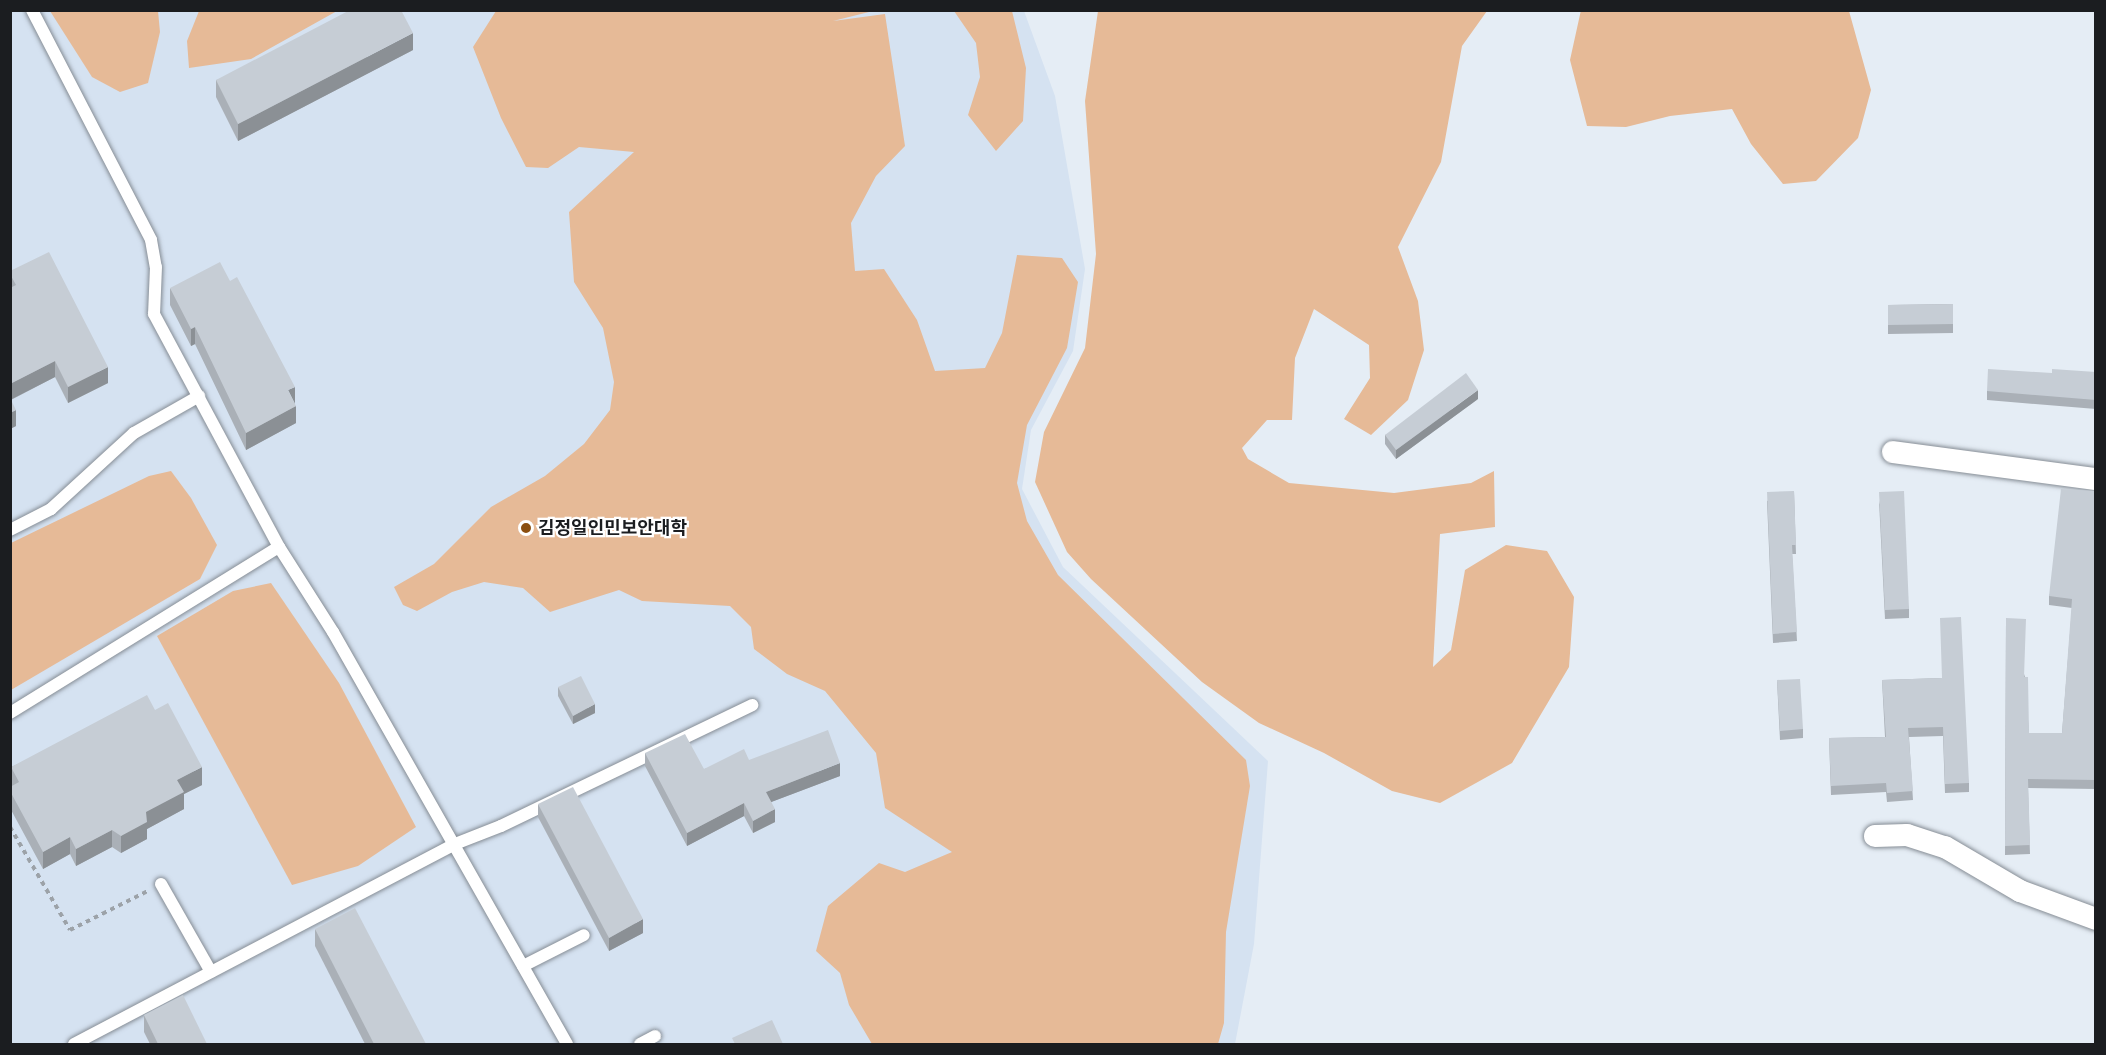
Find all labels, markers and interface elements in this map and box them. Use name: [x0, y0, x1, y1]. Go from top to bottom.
place label: 김정일인민보안대학: [538, 517, 687, 539]
marker: 김정일인민보안대학: [519, 521, 533, 535]

